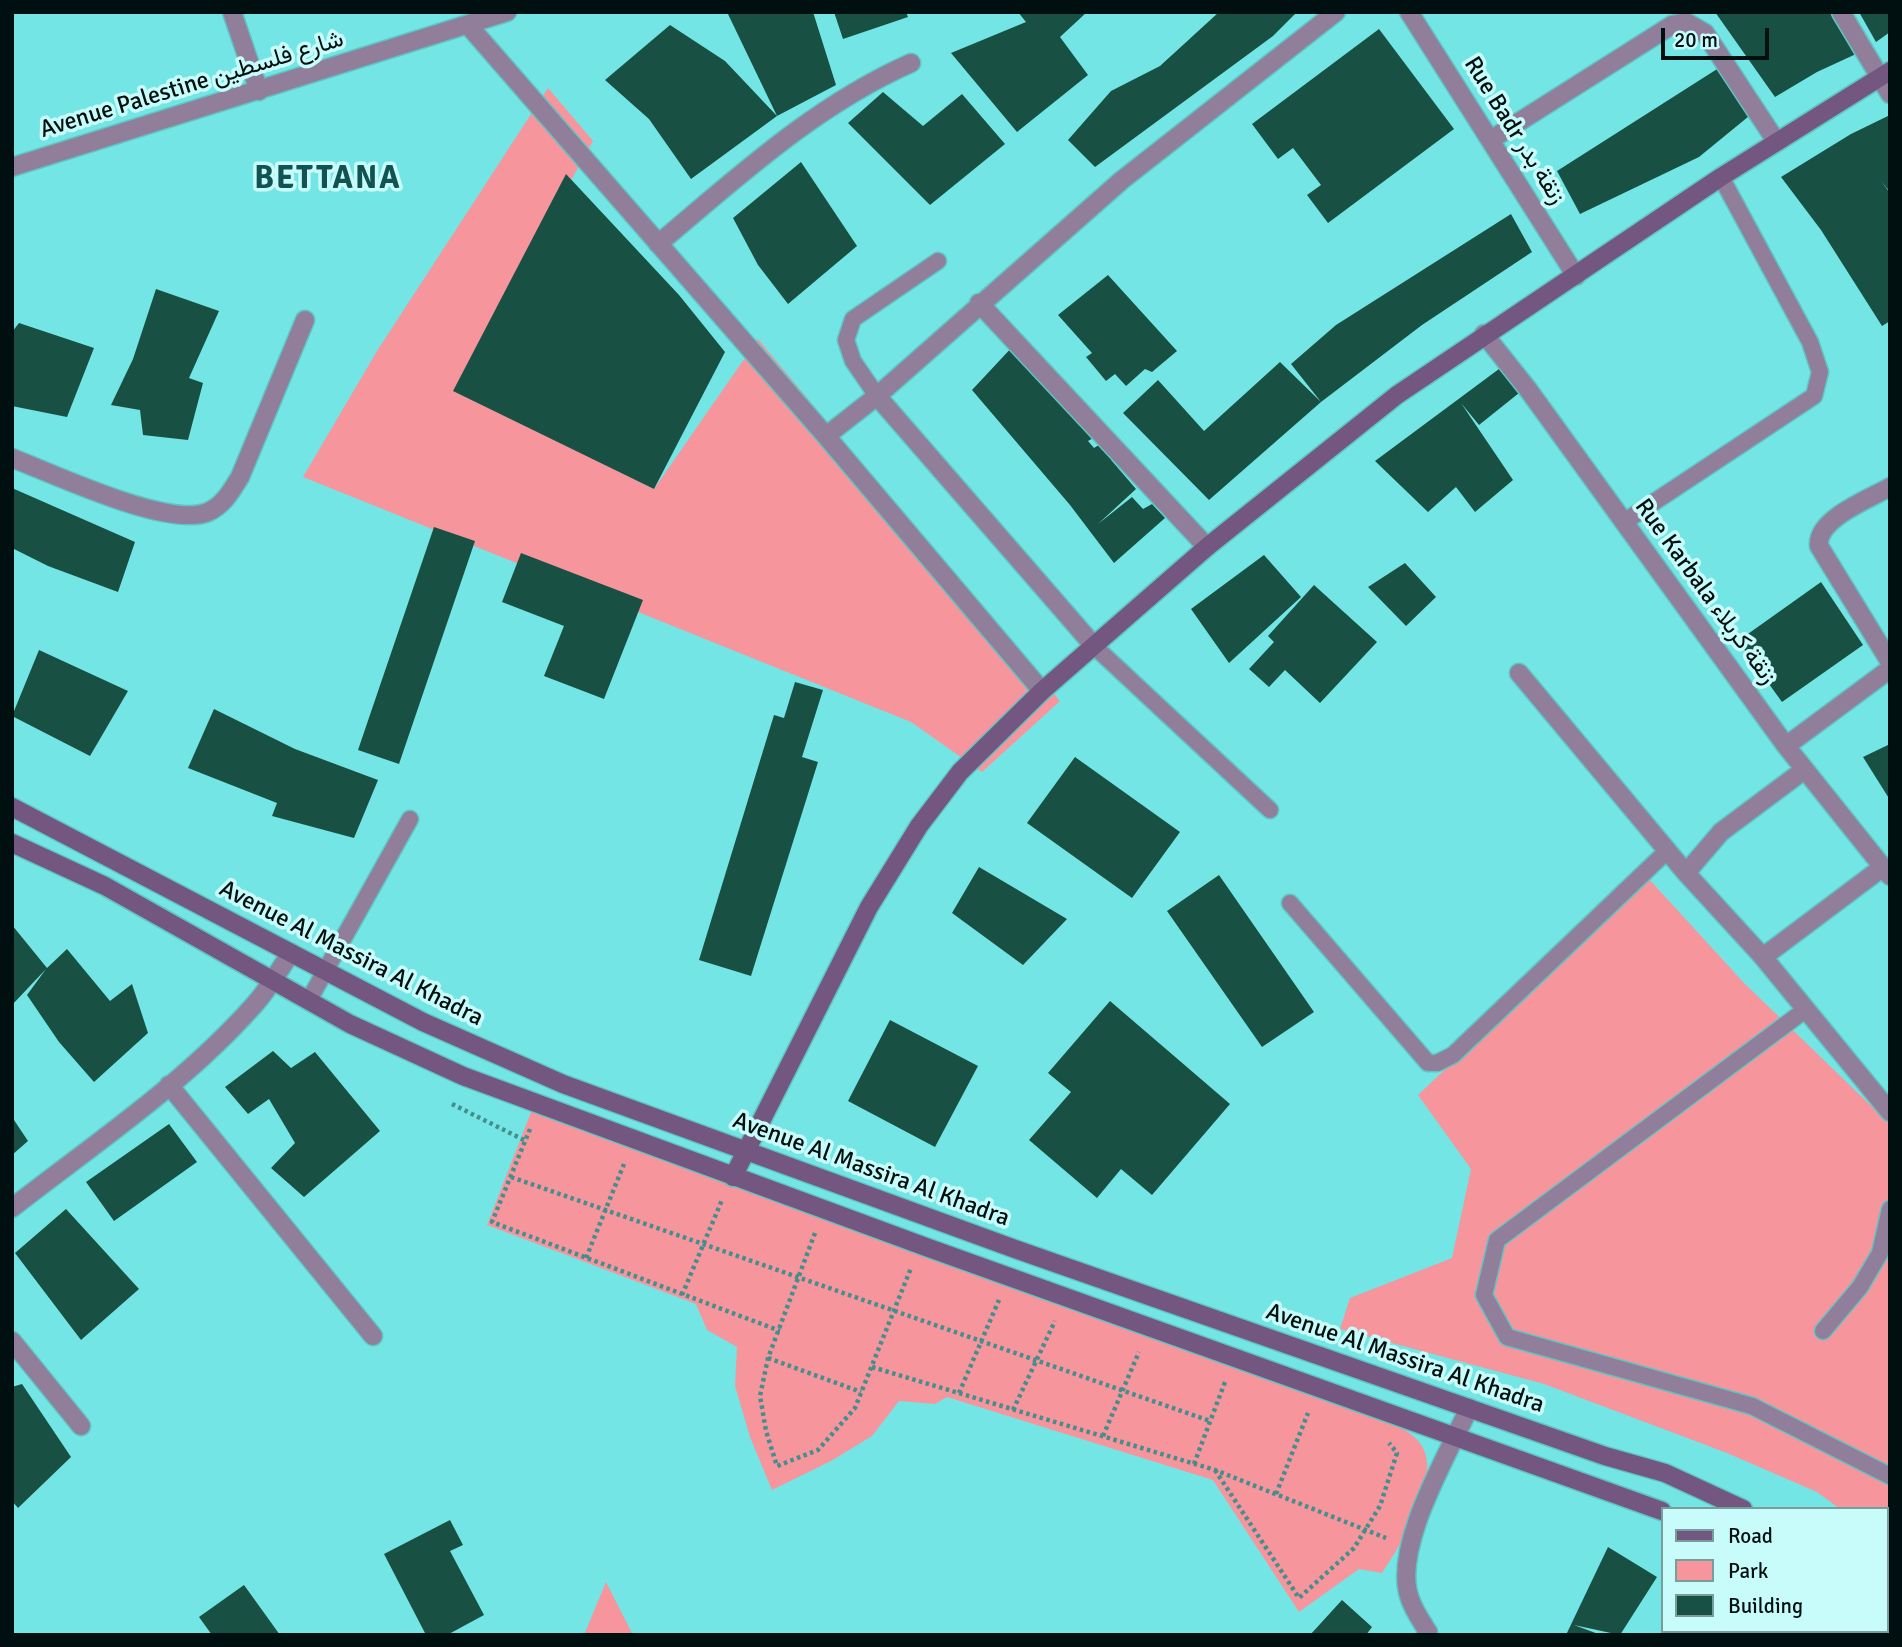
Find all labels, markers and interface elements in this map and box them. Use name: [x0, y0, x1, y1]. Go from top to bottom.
scale bar: [1664, 14, 1772, 58]
street label: Avenue Palestine شارع فلسطين: [37, 25, 347, 145]
text: 20 m: [1674, 27, 1718, 53]
street label: Rue Badr زنقة بدر: [1457, 52, 1571, 210]
district label: BETTANA: [255, 161, 401, 199]
street label: Rue Karbala زنقة كربلاء: [1628, 493, 1782, 691]
street label: Avenue Al Massira Al Khadra: [214, 875, 488, 1033]
street label: Avenue Al Massira Al Khadra: [729, 1107, 1013, 1233]
street label: Avenue Al Massira Al Khadra: [1262, 1298, 1548, 1420]
legend: [1660, 1507, 1888, 1633]
text: Road: [1728, 1523, 1773, 1549]
text: Park: [1728, 1558, 1768, 1584]
text: Building: [1728, 1593, 1803, 1619]

